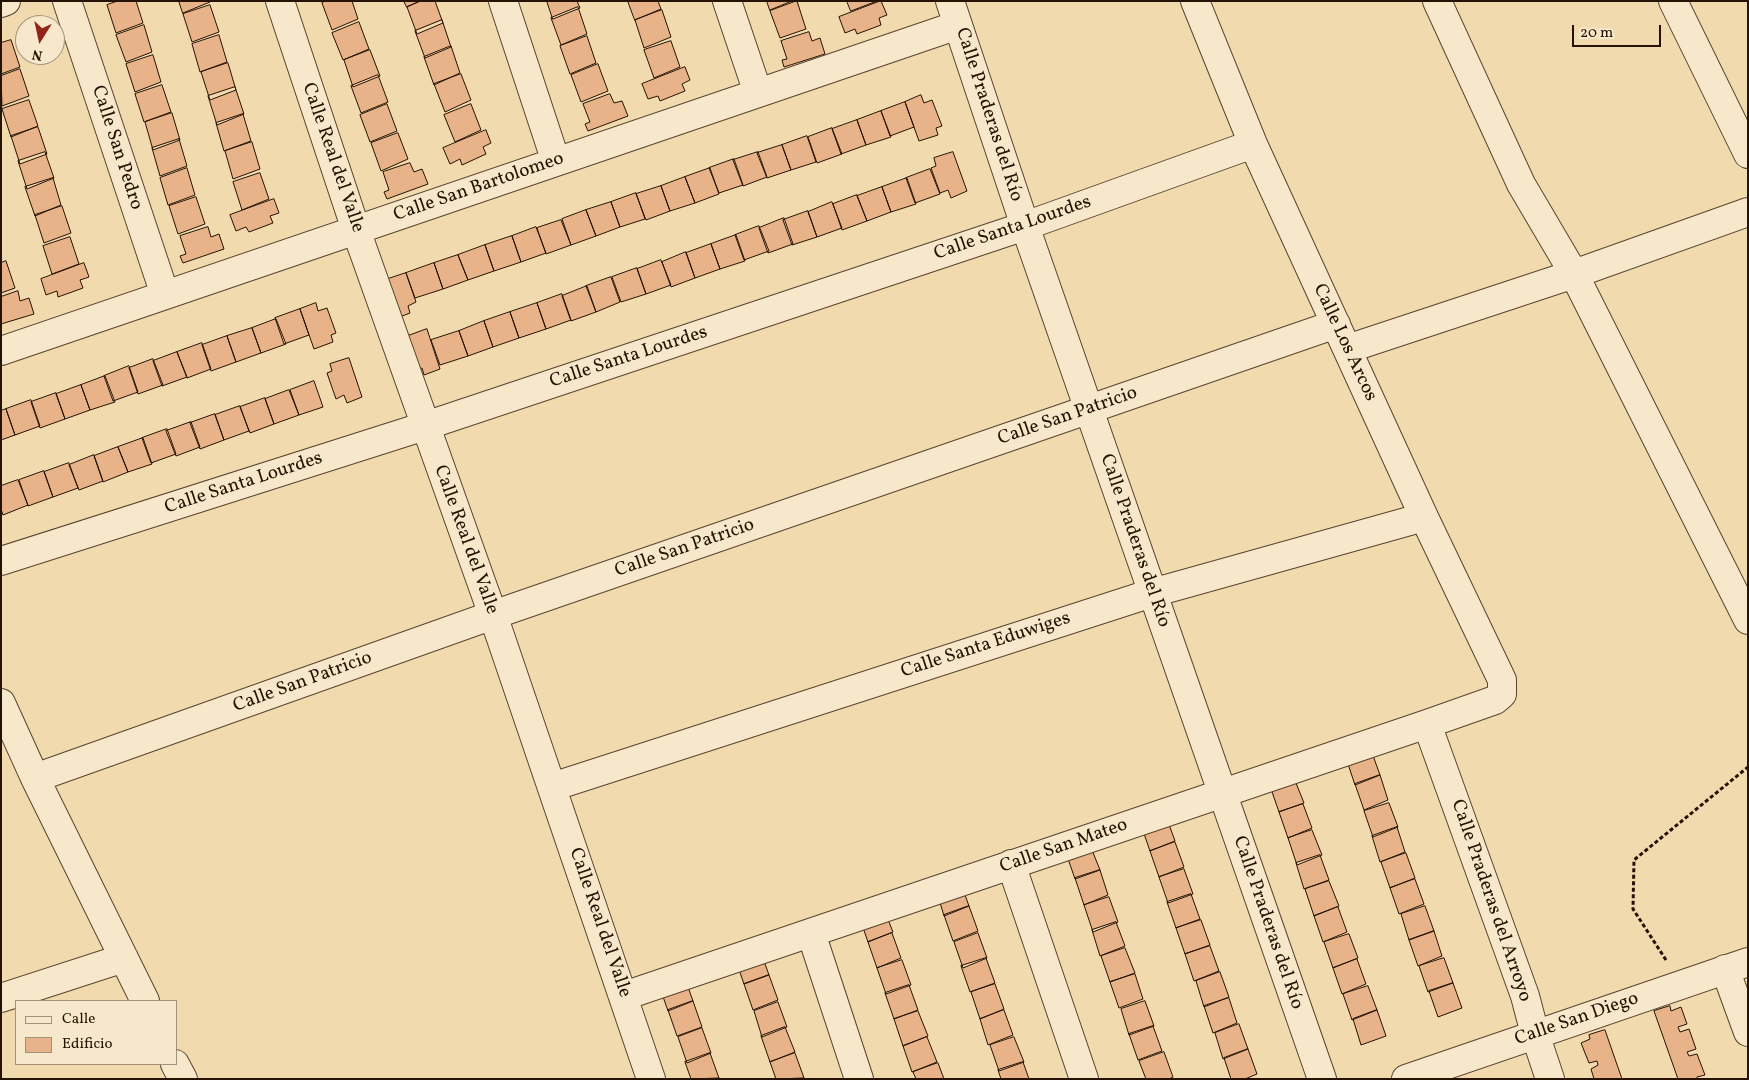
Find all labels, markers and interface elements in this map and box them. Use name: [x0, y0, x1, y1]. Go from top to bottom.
north arrow: [15, 15, 65, 65]
scale bar: [1574, 15, 1663, 47]
text: 20 m: [1580, 23, 1613, 44]
street label: Calle Praderas del Río: [949, 25, 1027, 205]
text: N: [31, 44, 44, 65]
street label: Calle Real del Valle: [296, 80, 368, 236]
street label: Calle San Pedro: [85, 83, 147, 213]
street label: Calle San Bartolomeo: [391, 148, 567, 228]
street label: Calle Santa Lourdes: [932, 191, 1094, 267]
street label: Calle Los Arcos: [1307, 281, 1381, 405]
street label: Calle Santa Lourdes: [547, 322, 711, 394]
street label: Calle San Patricio: [995, 382, 1141, 452]
street label: Calle Santa Lourdes: [162, 448, 326, 520]
street label: Calle Praderas del Río: [1094, 451, 1174, 631]
street label: Calle Real del Valle: [427, 462, 503, 618]
street label: Calle San Patricio: [612, 514, 758, 584]
street label: Calle Santa Eduwiges: [898, 608, 1074, 684]
street label: Calle San Patricio: [230, 647, 376, 719]
street label: Calle Praderas del Arroyo: [1445, 797, 1535, 1005]
street label: Calle San Mateo: [997, 814, 1131, 880]
street label: Calle Praderas del Río: [1227, 833, 1307, 1013]
street label: Calle Real del Valle: [563, 845, 635, 1001]
street label: Calle San Diego: [1512, 988, 1642, 1052]
legend: [15, 1000, 178, 1065]
text: Calle: [62, 1009, 95, 1030]
text: Edificio: [62, 1034, 113, 1055]

